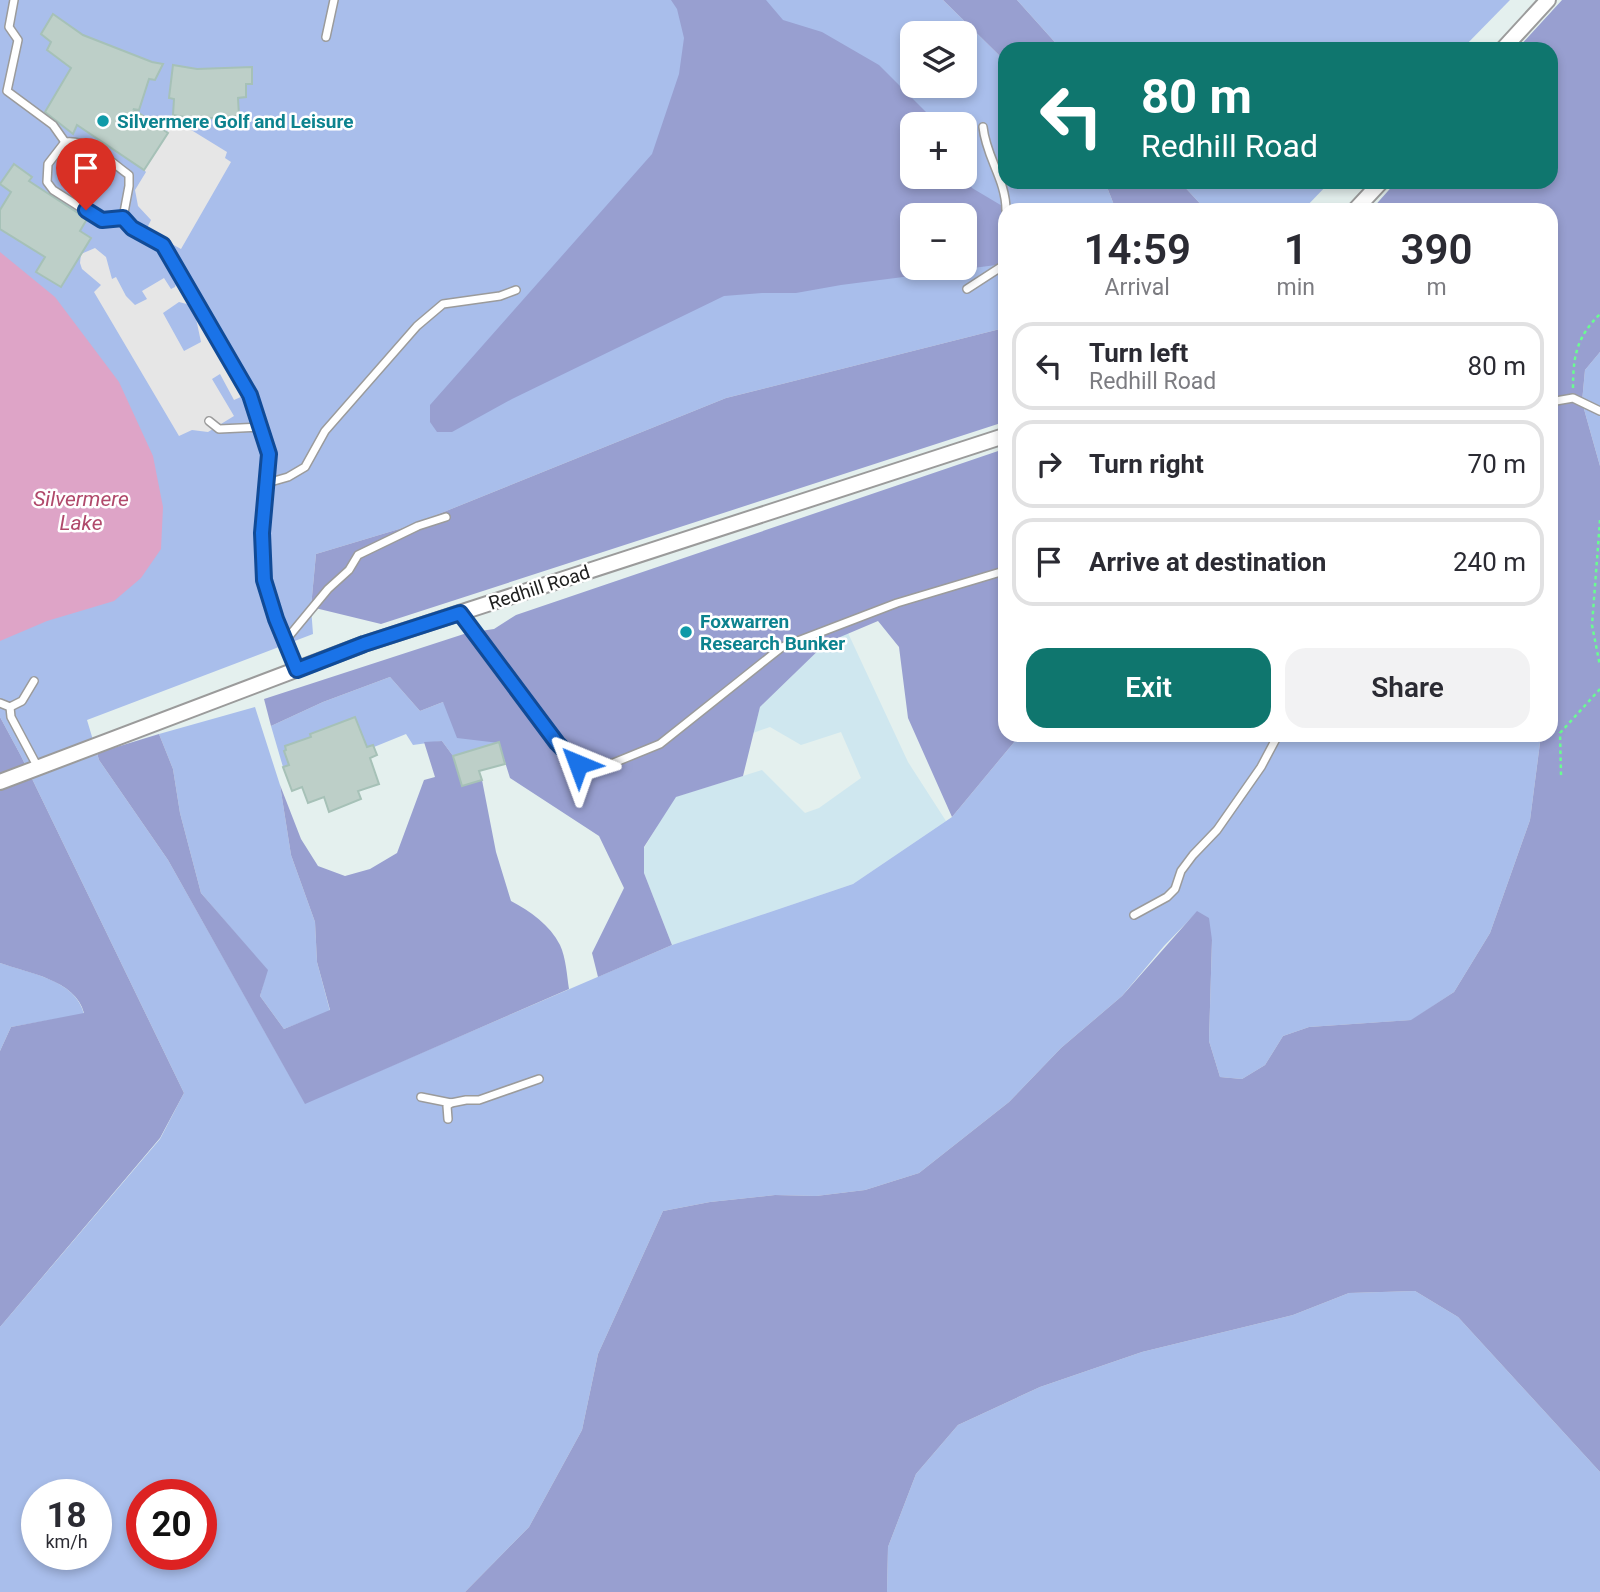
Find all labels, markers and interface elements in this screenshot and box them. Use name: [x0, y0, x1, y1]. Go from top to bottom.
map controls: [900, 21, 977, 280]
button: layers: [900, 21, 977, 98]
text: 80 m: [1141, 68, 1252, 125]
icon: left: [1026, 70, 1117, 161]
place label: Silvermere Golf and Leisure: [117, 110, 353, 133]
button: +: [900, 112, 977, 189]
marker: Silvermere Golf and Leisure: [95, 113, 111, 129]
text: Redhill Road: [1141, 127, 1318, 165]
pin: [56, 138, 116, 210]
icon: arrive: [67, 149, 105, 187]
button: −: [900, 203, 977, 280]
text: 14:59: [1084, 225, 1191, 274]
text: 1: [1284, 225, 1308, 274]
text: 390: [1400, 225, 1472, 274]
text: Arrival: [1105, 274, 1170, 301]
text: min: [1276, 274, 1315, 301]
text: m: [1426, 274, 1447, 301]
text: Turn left: [1089, 338, 1188, 368]
icon: left: [1030, 347, 1068, 385]
text: 80 m: [1468, 351, 1526, 381]
text: Redhill Road: [1089, 368, 1216, 395]
icon: right: [1030, 445, 1068, 483]
text: Turn right: [1089, 449, 1204, 479]
text: 70 m: [1468, 449, 1526, 479]
water label: Silvermere Lake: [33, 487, 129, 535]
icon: arrive: [1030, 543, 1068, 581]
text: Arrive at destination: [1089, 547, 1326, 577]
text: 240 m: [1453, 547, 1526, 577]
street label: Redhill Road: [486, 560, 593, 615]
place label: Foxwarren Research Bunker: [700, 610, 845, 655]
marker: Foxwarren Research Bunker: [678, 624, 694, 640]
button: Exit: [1026, 648, 1271, 728]
button: Share: [1285, 648, 1530, 728]
position arrow: [541, 727, 615, 801]
speed limit sign: 20: [126, 1479, 217, 1570]
text: 18: [46, 1495, 87, 1536]
text: km/h: [45, 1531, 88, 1552]

